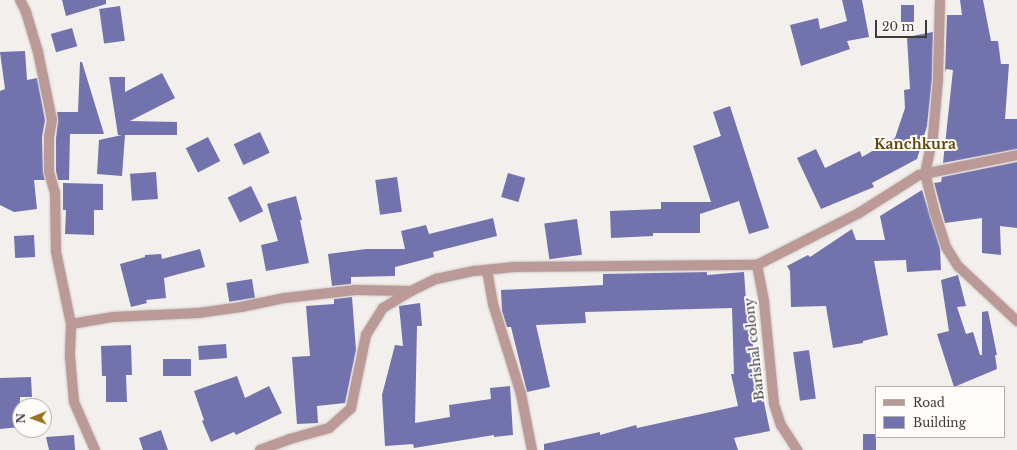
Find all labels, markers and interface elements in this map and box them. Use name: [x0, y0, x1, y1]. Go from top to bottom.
scale bar: [877, 12, 929, 38]
text: 20 m: [882, 19, 914, 34]
district label: Kanchkura: [874, 136, 956, 152]
street label: Barishal colony: [742, 297, 768, 401]
legend: [875, 386, 1005, 438]
text: Road: [913, 395, 945, 410]
north arrow: [12, 398, 52, 438]
text: N: [14, 413, 28, 423]
text: Building: [913, 415, 966, 430]

